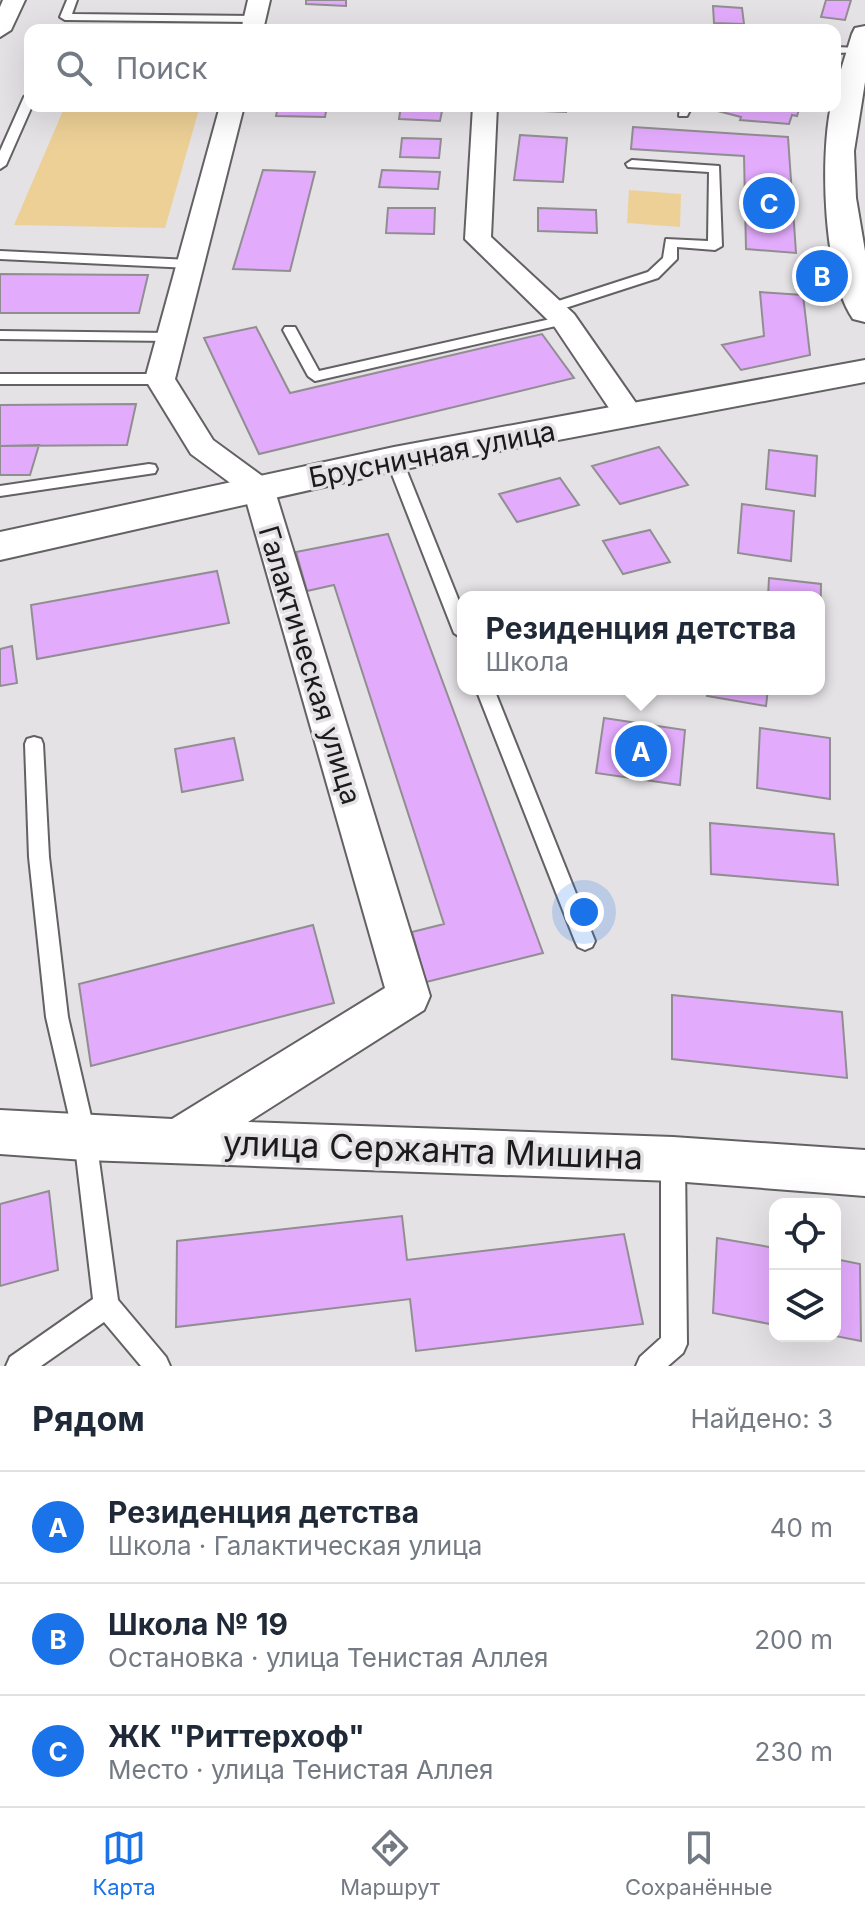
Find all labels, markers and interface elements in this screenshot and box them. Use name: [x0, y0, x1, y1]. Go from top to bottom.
search box: [24, 24, 841, 112]
icon: search: [52, 46, 96, 90]
text: Поиск: [116, 50, 207, 86]
pin: C: [743, 173, 795, 233]
pin: B: [796, 246, 848, 306]
street label: Брусничная улица: [306, 413, 558, 495]
street label: Галактическая улица: [251, 522, 369, 808]
popup: [457, 591, 825, 695]
text: Резиденция детства: [485, 610, 797, 646]
text: Школа: [485, 646, 569, 677]
pin: A: [615, 721, 667, 781]
your location: [564, 892, 604, 932]
street label: улица Сержанта Мишина: [222, 1122, 644, 1177]
map controls: [769, 1198, 841, 1342]
button: locate: [769, 1198, 841, 1270]
button: layers: [769, 1270, 841, 1342]
text: Рядом: [32, 1398, 145, 1439]
text: Найдено: 3: [690, 1403, 833, 1434]
text: Резиденция детства: [108, 1494, 419, 1530]
text: A: [48, 1512, 68, 1543]
text: 40 m: [770, 1512, 833, 1543]
text: Школа · Галактическая улица: [108, 1530, 482, 1561]
text: Школа № 19: [108, 1606, 288, 1642]
text: B: [49, 1624, 67, 1655]
text: 200 m: [754, 1624, 833, 1655]
text: Остановка · улица Тенистая Аллея: [108, 1642, 548, 1673]
text: ЖК "Риттерхоф": [108, 1718, 365, 1754]
text: C: [48, 1736, 68, 1767]
text: 230 m: [755, 1736, 833, 1767]
text: Место · улица Тенистая Аллея: [108, 1754, 493, 1785]
tab: Карта: [92, 1826, 156, 1900]
tab: Маршрут: [340, 1826, 440, 1900]
tab: Сохранённые: [625, 1826, 773, 1900]

